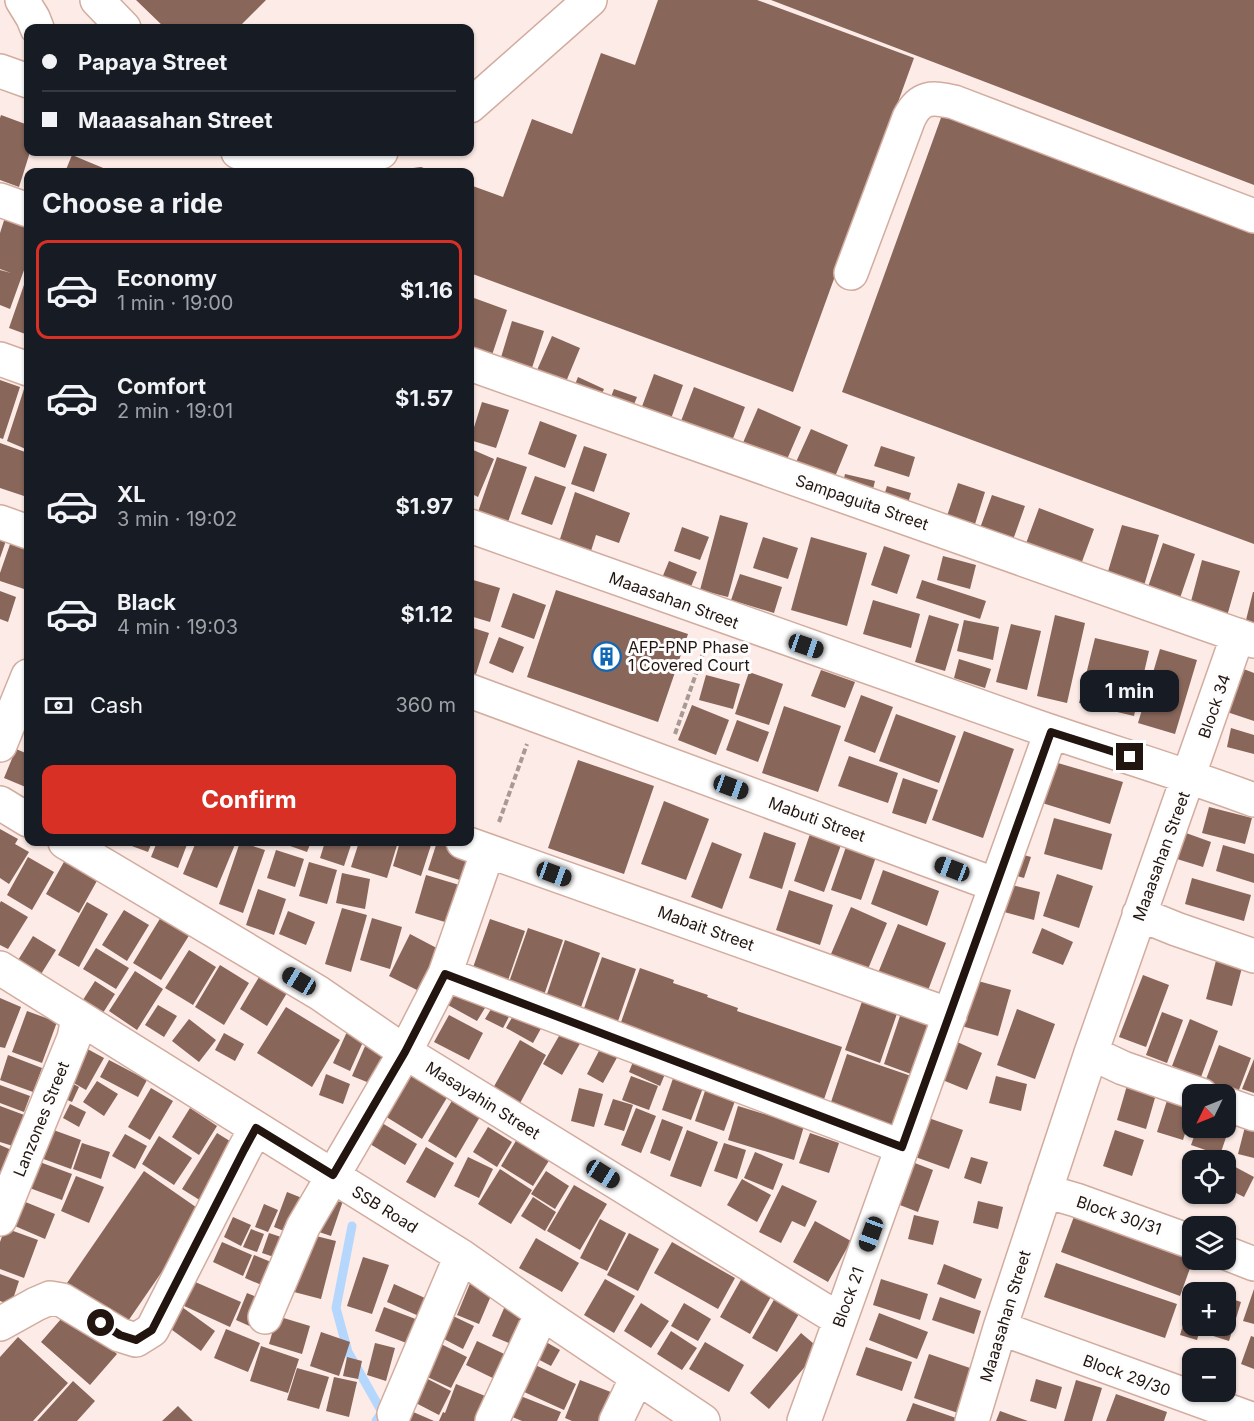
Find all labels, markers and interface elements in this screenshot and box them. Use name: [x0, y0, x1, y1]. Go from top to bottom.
text: Papaya Street: [78, 49, 227, 75]
text: Maaasahan Street: [78, 107, 272, 133]
text: Choose a ride: [42, 187, 223, 220]
icon: car: [45, 263, 99, 317]
text: Economy: [117, 265, 217, 291]
text: $1.16: [400, 277, 453, 303]
text: 1 min · 19:00: [117, 291, 233, 315]
icon: car: [45, 371, 99, 425]
text: Comfort: [117, 373, 206, 399]
text: $1.57: [395, 385, 453, 411]
text: 2 min · 19:01: [117, 399, 233, 423]
street label: Sampaguita Street: [793, 470, 931, 534]
icon: car: [45, 479, 99, 533]
text: XL: [117, 481, 146, 507]
text: $1.97: [395, 493, 453, 519]
text: 3 min · 19:02: [117, 507, 237, 531]
street label: Maaasahan Street: [606, 567, 742, 633]
icon: car: [45, 587, 99, 641]
text: Black: [117, 589, 176, 615]
text: $1.12: [400, 601, 453, 627]
text: 4 min · 19:03: [117, 615, 238, 639]
car: [786, 632, 826, 660]
place label: AFP-PNP Phase 1 Covered Court: [628, 637, 750, 675]
building icon: AFP-PNP Phase 1 Covered Court: [591, 640, 623, 672]
callout: 1 min: [1080, 670, 1180, 712]
street label: Block 34: [1194, 671, 1234, 741]
text: 1 min: [1105, 679, 1154, 703]
icon: cash: [42, 689, 75, 722]
text: Cash: [90, 692, 143, 718]
text: 360 m: [395, 693, 456, 717]
route end: [1116, 743, 1143, 770]
button: Confirm: [42, 765, 456, 834]
car: [711, 772, 751, 802]
street label: Maaasahan Street: [1128, 788, 1194, 924]
street label: Mabuti Street: [766, 792, 868, 846]
car: [932, 854, 972, 884]
car: [534, 859, 574, 889]
street label: Mabait Street: [655, 901, 757, 955]
car: [279, 964, 319, 998]
street label: Masayahin Street: [422, 1057, 544, 1143]
street label: Lanzones Street: [9, 1058, 73, 1180]
north arrow: [1182, 1084, 1236, 1138]
map controls: [1182, 1084, 1236, 1402]
button: locate: [1182, 1150, 1236, 1204]
car: [583, 1157, 623, 1191]
street label: SSB Road: [348, 1181, 422, 1237]
street label: Block 30/31: [1074, 1191, 1164, 1239]
car: [856, 1214, 886, 1254]
button: layers: [1182, 1216, 1236, 1270]
street label: Maaasahan Street: [975, 1248, 1035, 1384]
street label: Block 21: [828, 1264, 868, 1330]
button: +: [1182, 1282, 1236, 1336]
route start: [87, 1309, 114, 1336]
button: −: [1182, 1348, 1236, 1402]
street label: Block 29/30: [1080, 1350, 1174, 1400]

